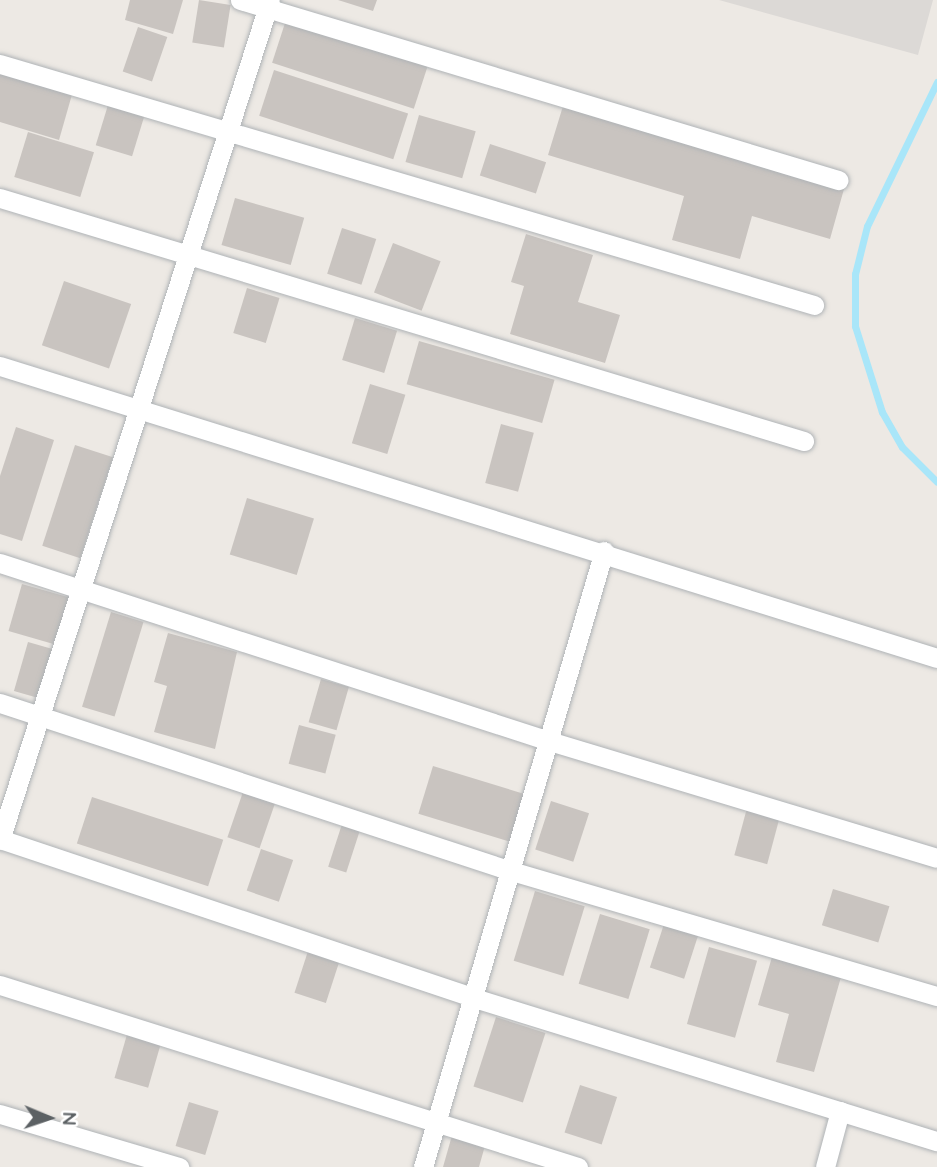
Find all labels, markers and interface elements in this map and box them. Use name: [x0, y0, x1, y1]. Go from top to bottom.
north arrow: [14, 1083, 84, 1153]
text: N: [58, 1111, 82, 1126]

